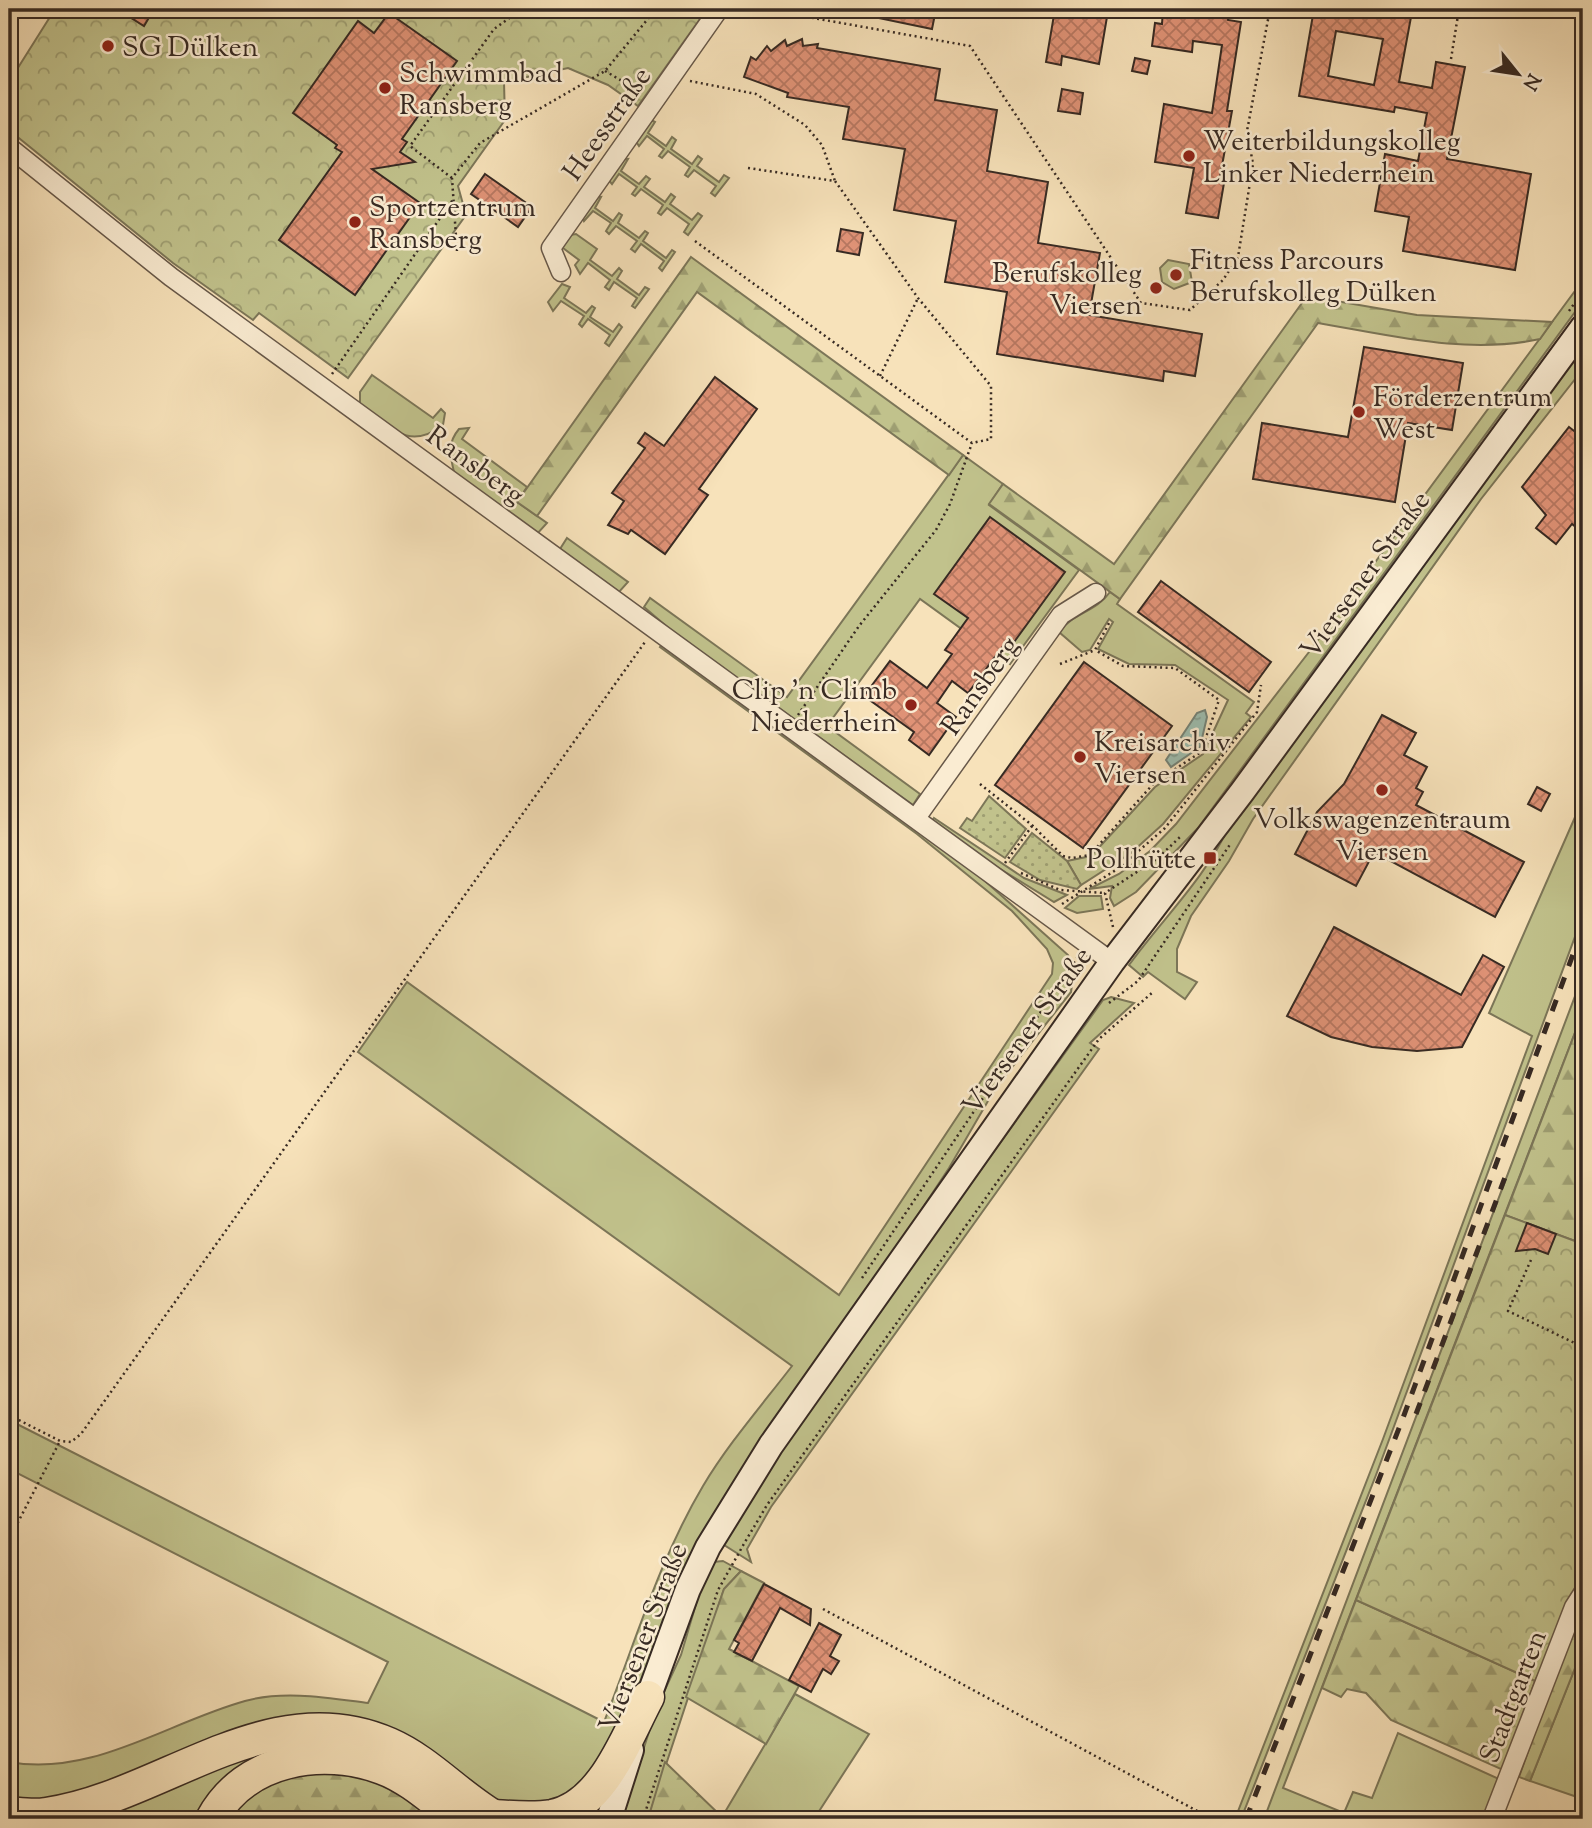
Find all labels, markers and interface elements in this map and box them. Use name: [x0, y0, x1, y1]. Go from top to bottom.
place label: SG Dülken: [122, 29, 258, 69]
marker: SG Dülken: [100, 38, 116, 54]
north arrow: [1484, 38, 1554, 108]
place label: Schwimmbad Ransberg: [399, 55, 563, 127]
street label: Heesstraße: [554, 60, 662, 190]
text: N: [1515, 68, 1546, 95]
marker: Schwimmbad Ransberg: [377, 80, 393, 96]
place label: Weiterbildungskolleg Linker Niederrhein: [1203, 123, 1460, 195]
marker: Weiterbildungskolleg Linker Niederrhein: [1181, 148, 1197, 164]
place label: Sportzentrum Ransberg: [369, 189, 536, 261]
marker: Sportzentrum Ransberg: [347, 214, 363, 230]
place label: Fitness Parcours Berufskolleg Dülken: [1190, 242, 1437, 314]
place label: Berufskolleg Viersen: [992, 255, 1142, 327]
marker: Fitness Parcours Berufskolleg Dülken: [1168, 267, 1184, 283]
marker: Berufskolleg Viersen: [1148, 280, 1164, 296]
place label: Förderzentrum West: [1373, 379, 1552, 451]
marker: Förderzentrum West: [1351, 404, 1367, 420]
street label: Ransberg: [417, 417, 532, 516]
street label: Viersener Straße: [1292, 483, 1441, 668]
street label: Ransberg: [933, 629, 1030, 744]
place label: Clip 'n Climb Niederrhein: [732, 672, 897, 744]
marker: Clip 'n Climb Niederrhein: [903, 697, 919, 713]
place label: Kreisarchiv Viersen: [1094, 724, 1231, 796]
marker: Kreisarchiv Viersen: [1072, 749, 1088, 765]
marker: Volkswagenzentraum Viersen: [1374, 782, 1390, 798]
place label: Volkswagenzentraum Viersen: [1253, 801, 1511, 873]
place label: Pollhütte: [1086, 841, 1196, 881]
marker: Pollhütte: [1202, 850, 1218, 866]
street label: Viersener Straße: [954, 939, 1103, 1124]
street label: Viersener Straße: [590, 1538, 699, 1738]
street label: Stadtgarten: [1471, 1625, 1559, 1769]

